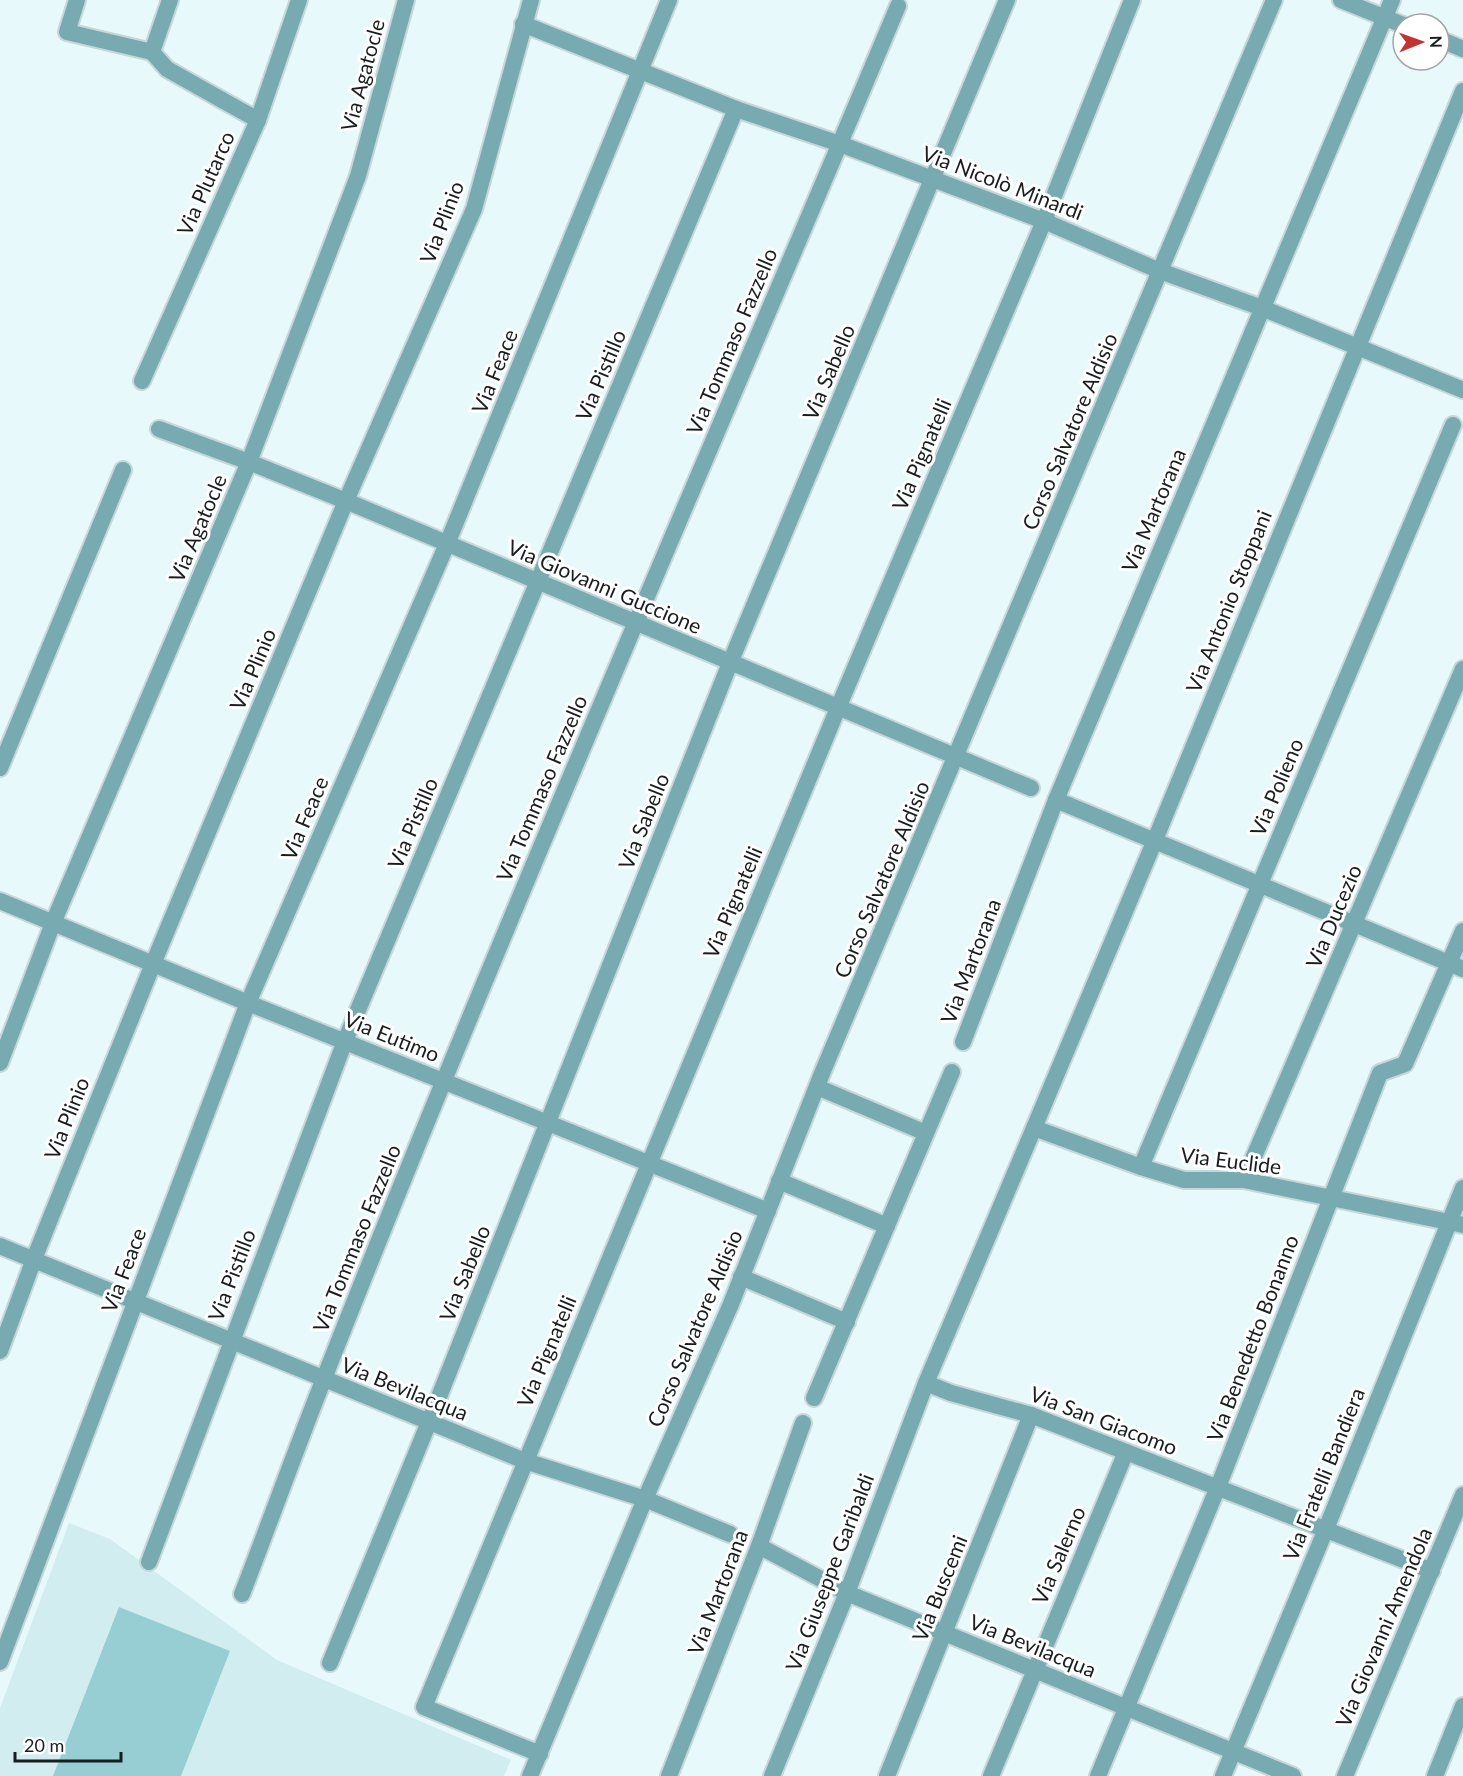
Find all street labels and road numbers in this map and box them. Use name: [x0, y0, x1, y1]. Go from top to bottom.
street label: Via Agatocle: [335, 16, 389, 134]
street label: Via Plutarco: [171, 127, 239, 239]
street label: Via Nicolò Minardi: [919, 140, 1087, 224]
street label: Via Plinio: [414, 177, 468, 267]
street label: Via Tommaso Fazzello: [680, 244, 782, 438]
street label: Via Sabello: [797, 320, 859, 424]
street label: Via Feace: [466, 325, 522, 417]
street label: Via Pistillo: [570, 326, 630, 424]
street label: Corso Salvatore Aldisio: [1016, 329, 1122, 533]
street label: Via Pignatelli: [886, 394, 956, 514]
street label: Via Martorana: [1116, 444, 1190, 576]
street label: Via Agatocle: [163, 470, 231, 586]
street label: Via Antonio Stoppani: [1180, 506, 1276, 696]
street label: Via Giovanni Guccione: [504, 534, 706, 638]
street label: Via Plinio: [224, 624, 280, 714]
street label: Via Tommaso Fazzello: [490, 691, 592, 885]
street label: Via Polieno: [1244, 734, 1308, 840]
street label: Via Sabello: [612, 769, 674, 873]
street label: Via Feace: [275, 772, 333, 864]
street label: Via Pistillo: [382, 774, 442, 872]
street label: Corso Salvatore Aldisio: [828, 777, 934, 981]
street label: Via Pignatelli: [697, 842, 767, 962]
street label: Via Ducezio: [1300, 860, 1366, 971]
street label: Via Martorana: [935, 895, 1005, 1027]
street label: Via Eutimo: [341, 1006, 443, 1066]
street label: Via Plinio: [38, 1073, 94, 1163]
street label: Via Tommaso Fazzello: [307, 1140, 405, 1335]
street label: Via Euclide: [1179, 1141, 1283, 1179]
street label: Via Sabello: [433, 1221, 495, 1325]
street label: Via Feace: [95, 1224, 151, 1316]
street label: Via Pistillo: [202, 1225, 260, 1325]
street label: Corso Salvatore Aldisio: [641, 1226, 747, 1430]
street label: Via Benedetto Bonanno: [1201, 1231, 1303, 1445]
street label: Via Pignatelli: [511, 1291, 581, 1411]
street label: Via Bevilacqua: [338, 1351, 472, 1425]
street label: Via San Giacomo: [1027, 1380, 1181, 1460]
street label: Via Fratelli Bandiera: [1277, 1384, 1369, 1564]
street label: Via Giuseppe Garibaldi: [780, 1470, 878, 1674]
street label: Via Salerno: [1026, 1502, 1090, 1608]
street label: Via Giovanni Amendola: [1330, 1523, 1436, 1731]
street label: Via Martorana: [682, 1526, 752, 1658]
street label: Via Buscemi: [906, 1531, 972, 1645]
street label: Via Bevilacqua: [966, 1608, 1100, 1682]

